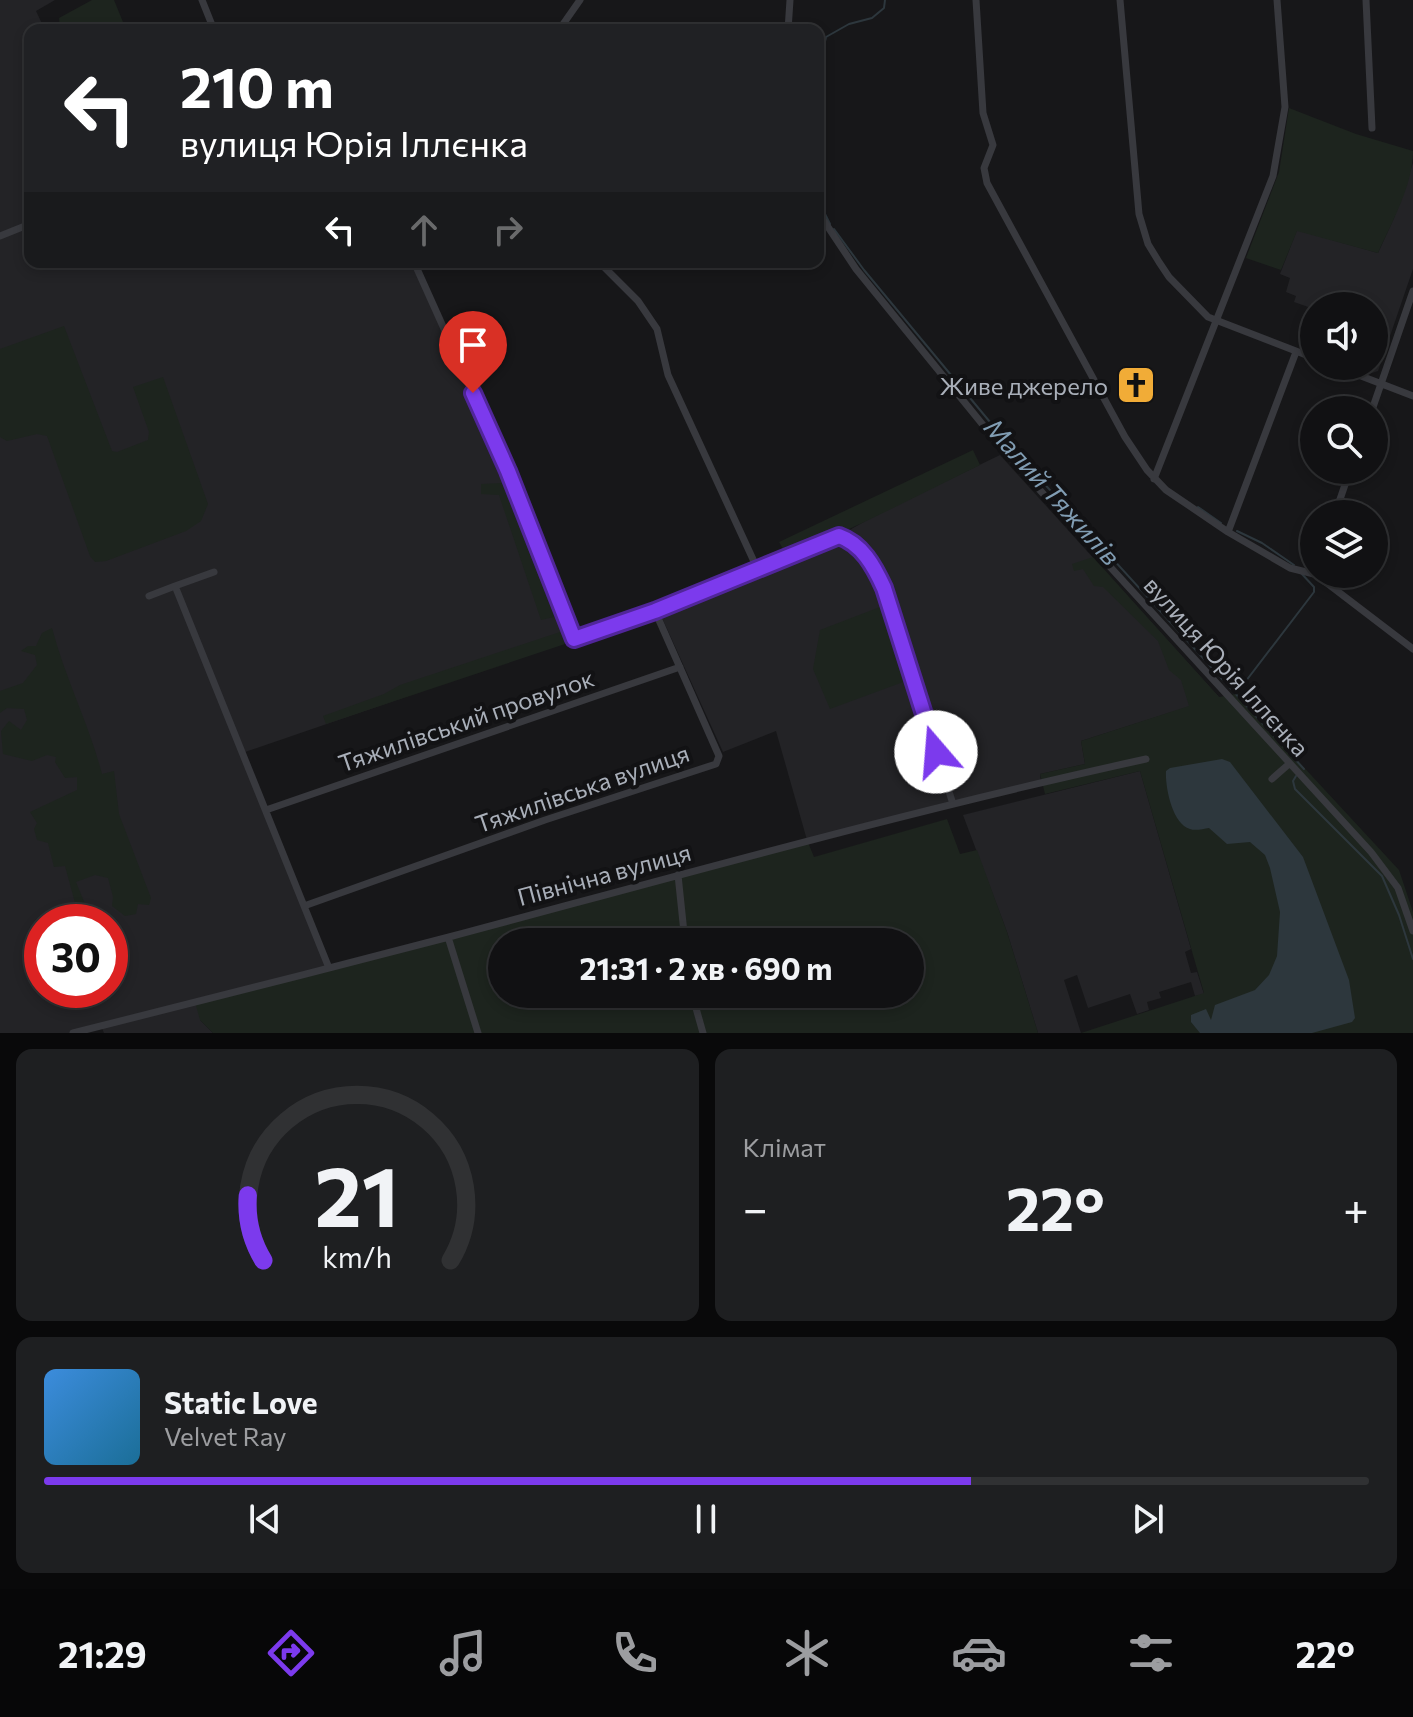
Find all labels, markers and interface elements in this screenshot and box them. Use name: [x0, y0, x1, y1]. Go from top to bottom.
text: 210 m: [180, 51, 334, 120]
icon: left: [48, 56, 152, 160]
text: вулиця Юрія Іллєнка: [180, 120, 528, 164]
icon: left: [318, 208, 362, 252]
icon: ahead: [402, 208, 446, 252]
icon: right: [486, 208, 530, 252]
map controls: [1300, 292, 1388, 588]
button: sound: [1300, 292, 1388, 380]
pin: [439, 311, 507, 393]
icon: arrive: [451, 323, 495, 367]
church icon: Живе джерело: [1115, 364, 1157, 406]
place label: Живе джерело: [939, 371, 1108, 400]
button: search: [1300, 396, 1388, 484]
water label: Малий Тяжилів: [979, 411, 1127, 571]
button: layers: [1300, 500, 1388, 588]
street label: вулиця Юрія Іллєнка: [1139, 570, 1315, 762]
street label: Тяжилівський провулок: [334, 663, 598, 777]
position arrow: [894, 710, 978, 794]
street label: Тяжилівська вулиця: [471, 738, 693, 838]
street label: Північна вулиця: [514, 837, 694, 911]
speed limit sign: 30: [24, 904, 128, 1008]
text: 21:31 · 2 хв · 690 m: [579, 949, 833, 986]
text: Клімат: [743, 1131, 826, 1162]
text: 21: [315, 1142, 400, 1244]
text: 22°: [1006, 1170, 1105, 1243]
text: −: [743, 1180, 768, 1234]
text: +: [1343, 1180, 1369, 1234]
text: km/h: [322, 1239, 392, 1274]
text: Static Love: [164, 1383, 318, 1420]
text: Velvet Ray: [164, 1420, 287, 1451]
icon: previous: [243, 1497, 287, 1541]
icon: pause: [684, 1497, 728, 1541]
icon: next: [1126, 1497, 1170, 1541]
icon: directions: [263, 1625, 319, 1681]
icon: music: [435, 1625, 491, 1681]
icon: phone: [607, 1625, 663, 1681]
icon: climate: [779, 1625, 835, 1681]
icon: car: [951, 1625, 1007, 1681]
icon: filters: [1123, 1625, 1179, 1681]
text: 21:29: [58, 1631, 147, 1675]
text: 22°: [1296, 1631, 1355, 1675]

